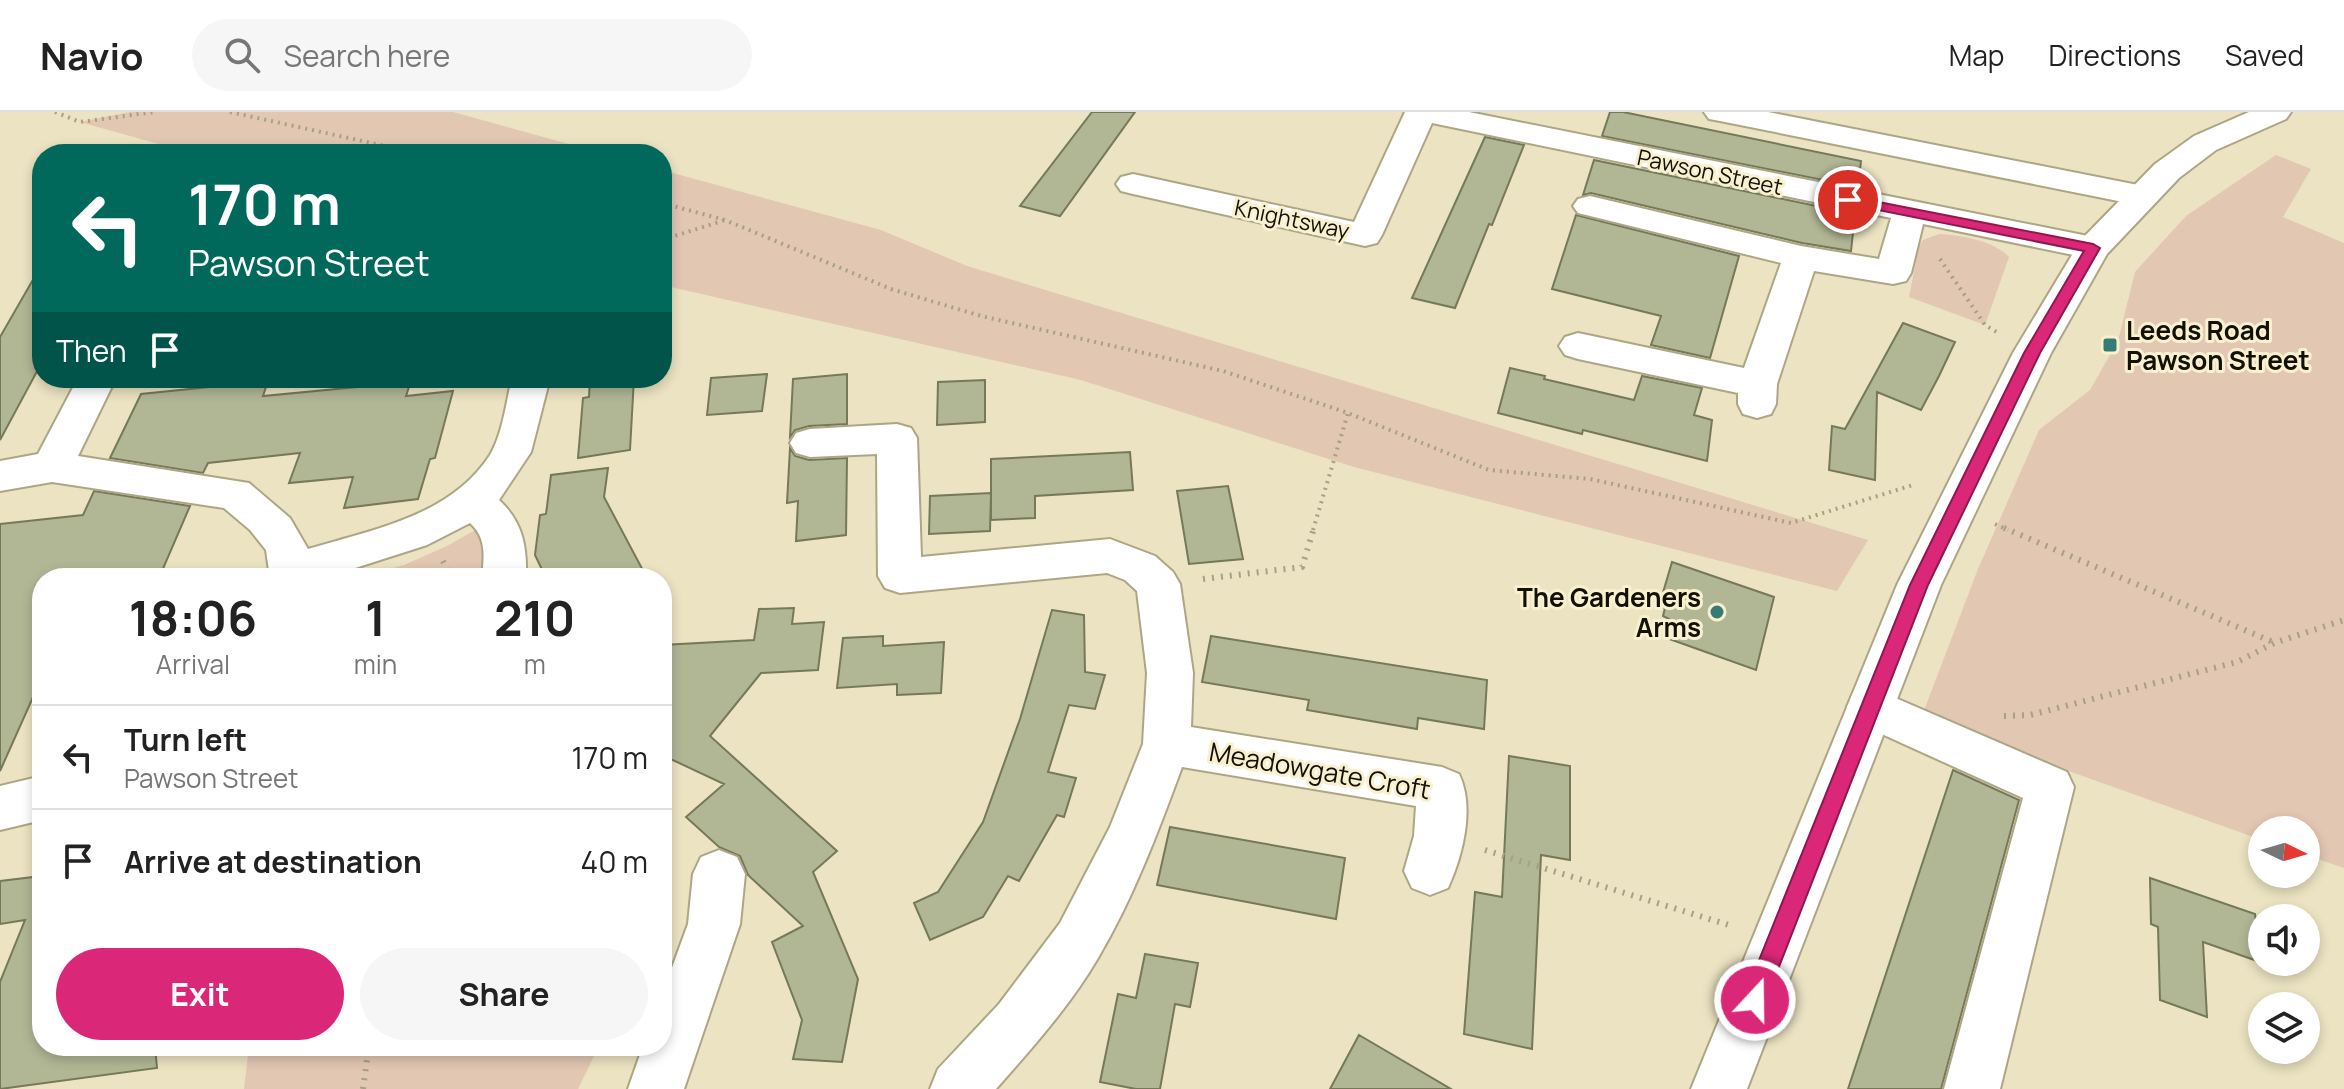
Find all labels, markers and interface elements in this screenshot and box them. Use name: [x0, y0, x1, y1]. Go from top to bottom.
search box: [192, 19, 752, 91]
text: Navio: [40, 29, 144, 81]
icon: search: [220, 33, 264, 77]
text: Search here: [284, 35, 450, 76]
text: Map: [1949, 36, 2004, 74]
text: Directions: [2048, 36, 2181, 74]
text: Saved: [2225, 36, 2304, 74]
street label: Pawson Street: [1635, 142, 1786, 202]
text: 170 m: [188, 165, 341, 242]
pin: [1814, 166, 1882, 234]
icon: left: [56, 176, 160, 280]
icon: arrive: [1826, 178, 1870, 222]
street label: Knightsway: [1232, 192, 1353, 246]
text: Pawson Street: [188, 238, 430, 287]
place label: Leeds Road Pawson Street: [2126, 312, 2310, 378]
icon: arrive: [143, 328, 187, 372]
text: Then: [56, 330, 127, 371]
marker: Leeds Road Pawson Street: [2101, 336, 2119, 354]
place label: The Gardeners Arms: [1517, 579, 1701, 645]
text: 18:06: [129, 585, 257, 650]
text: 1: [365, 585, 386, 650]
text: 210: [494, 585, 575, 650]
marker: The Gardeners Arms: [1708, 603, 1726, 621]
text: Arrival: [156, 646, 230, 682]
text: min: [354, 646, 397, 682]
text: m: [524, 646, 546, 682]
text: Turn left: [124, 719, 247, 760]
street label: Meadowgate Croft: [1207, 733, 1433, 807]
icon: left: [56, 735, 100, 779]
text: 170 m: [571, 737, 648, 778]
text: Pawson Street: [124, 760, 299, 796]
north arrow: [2248, 816, 2320, 888]
map controls: [2248, 816, 2320, 1064]
icon: arrive: [56, 839, 100, 883]
text: Arrive at destination: [124, 841, 422, 882]
text: 40 m: [581, 841, 648, 882]
button: sound: [2248, 904, 2320, 976]
button: Exit: [56, 948, 344, 1040]
button: Share: [360, 948, 648, 1040]
position arrow: [1713, 958, 1797, 1042]
button: layers: [2248, 992, 2320, 1064]

